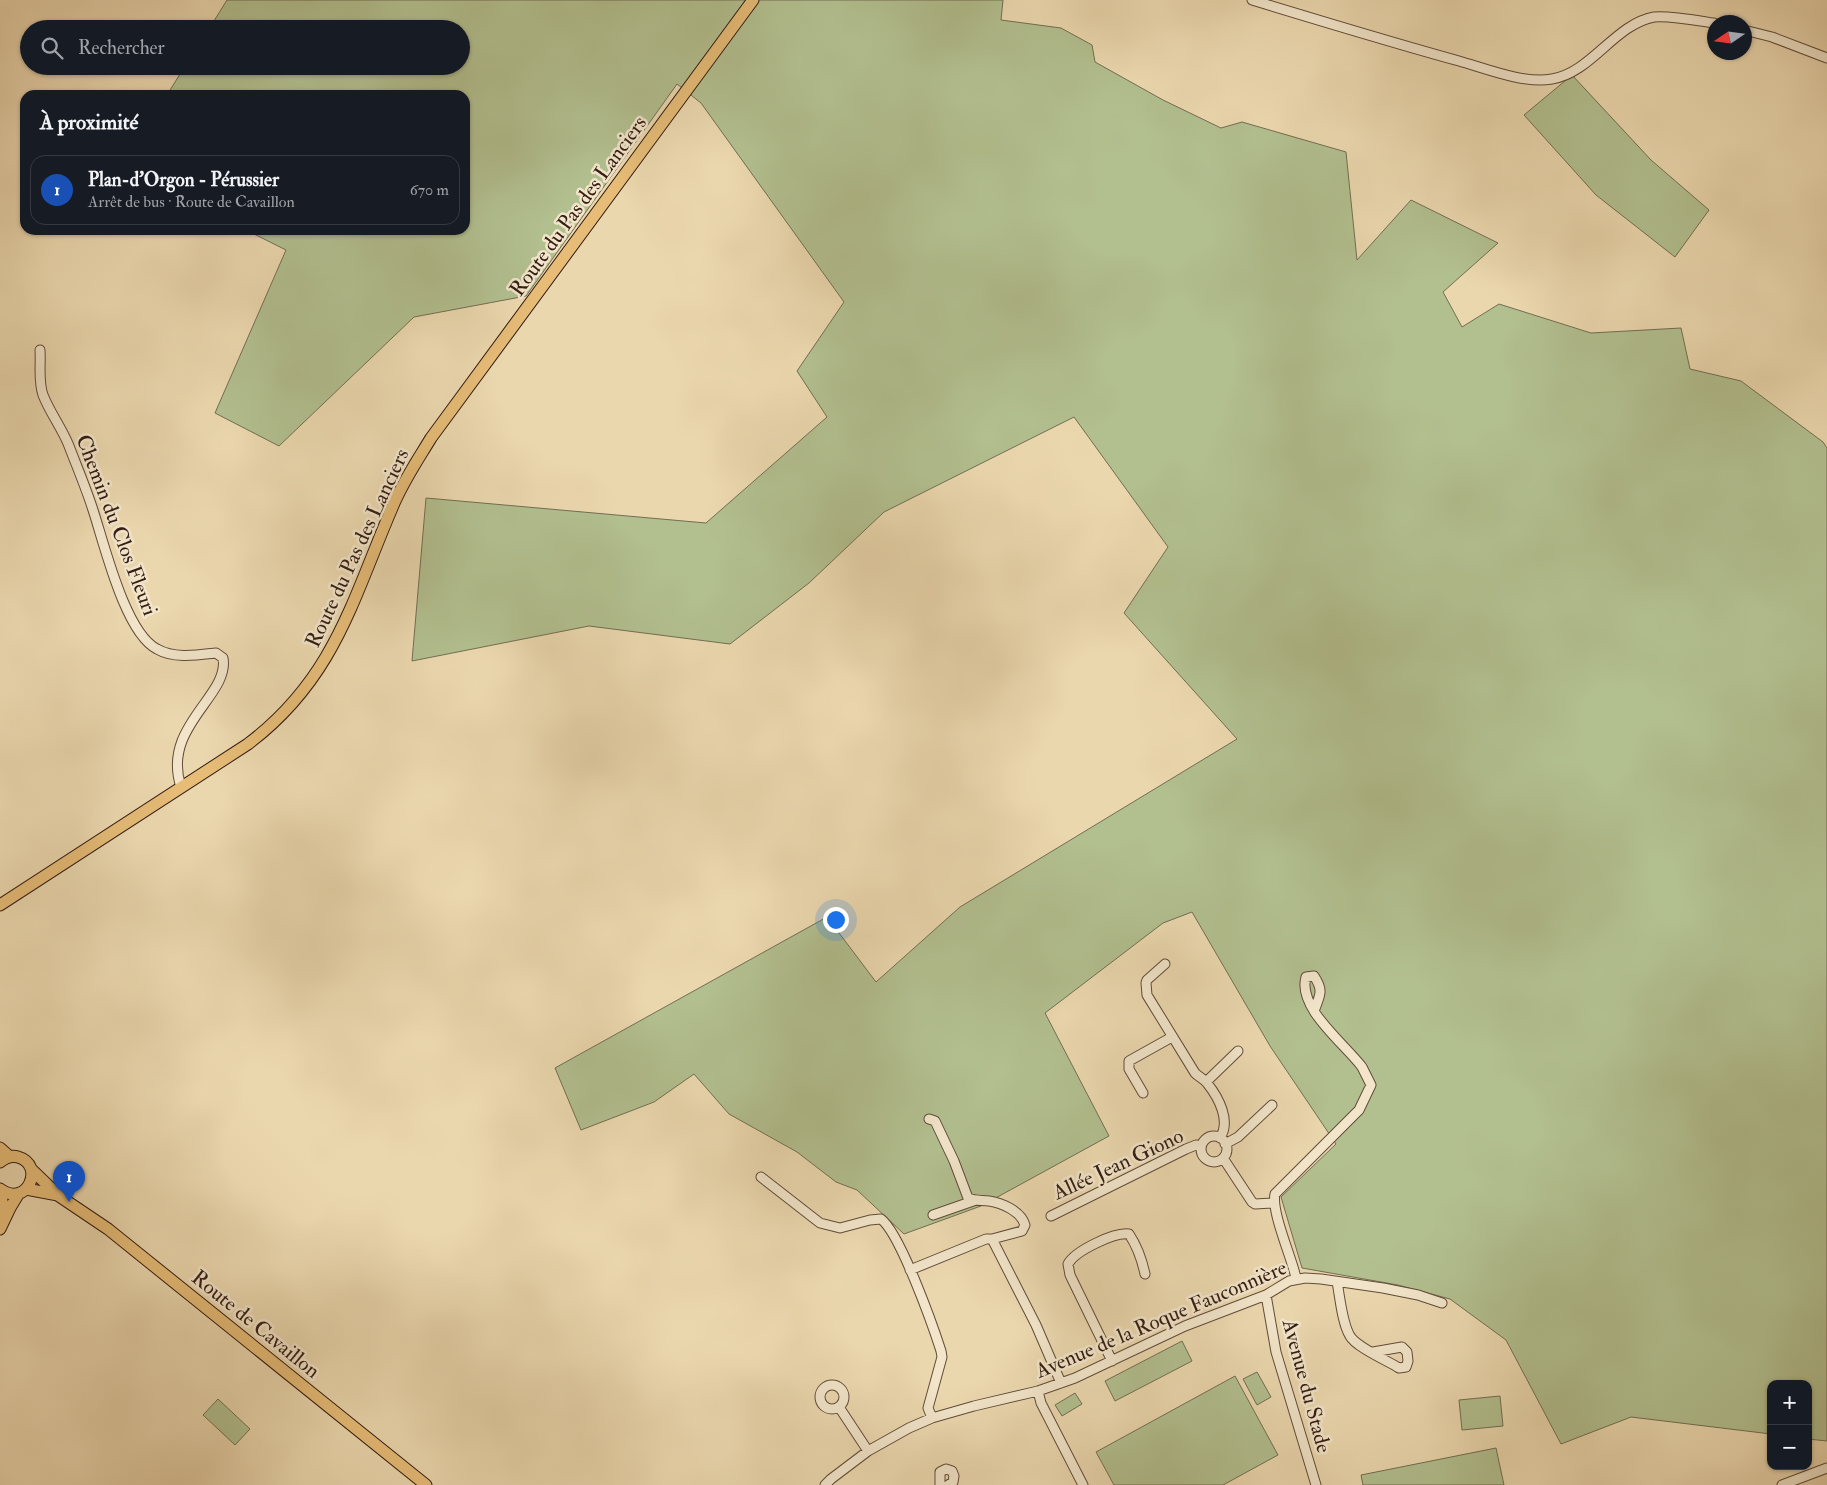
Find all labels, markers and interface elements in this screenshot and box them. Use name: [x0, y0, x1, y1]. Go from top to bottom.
north arrow: [1707, 15, 1752, 60]
search box: [20, 20, 470, 75]
icon: search: [38, 34, 66, 62]
text: Rechercher: [78, 36, 165, 60]
text: À proximité: [40, 109, 138, 136]
street label: Route du Pas des Lanciers: [504, 111, 653, 302]
text: Plan-d'Orgon - Pérussier: [88, 168, 279, 192]
text: 1: [54, 180, 60, 200]
text: 670 m: [410, 180, 449, 200]
text: Arrêt de bus · Route de Cavaillon: [88, 192, 295, 212]
street label: Chemin du Clos Fleuri: [70, 431, 164, 620]
street label: Route du Pas des Lanciers: [299, 444, 415, 652]
your location: [823, 907, 849, 933]
street label: Allée Jean Giono: [1048, 1122, 1188, 1207]
pin: 1: [53, 1161, 85, 1202]
street label: Avenue de la Roque Fauconnière: [1031, 1254, 1291, 1385]
street label: Route de Cavaillon: [186, 1264, 326, 1385]
street label: Avenue du Stade: [1275, 1315, 1337, 1456]
map controls: [1767, 1380, 1812, 1470]
button: +: [1767, 1380, 1812, 1425]
button: −: [1767, 1425, 1812, 1470]

